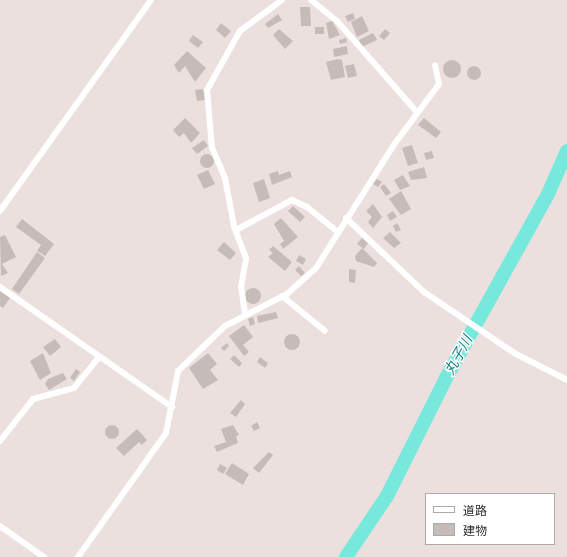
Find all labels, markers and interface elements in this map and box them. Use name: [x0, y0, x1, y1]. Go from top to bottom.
water label: 丸子川: [440, 333, 476, 377]
legend: [425, 493, 555, 545]
text: 道路: [463, 503, 487, 518]
text: 建物: [463, 523, 487, 538]

